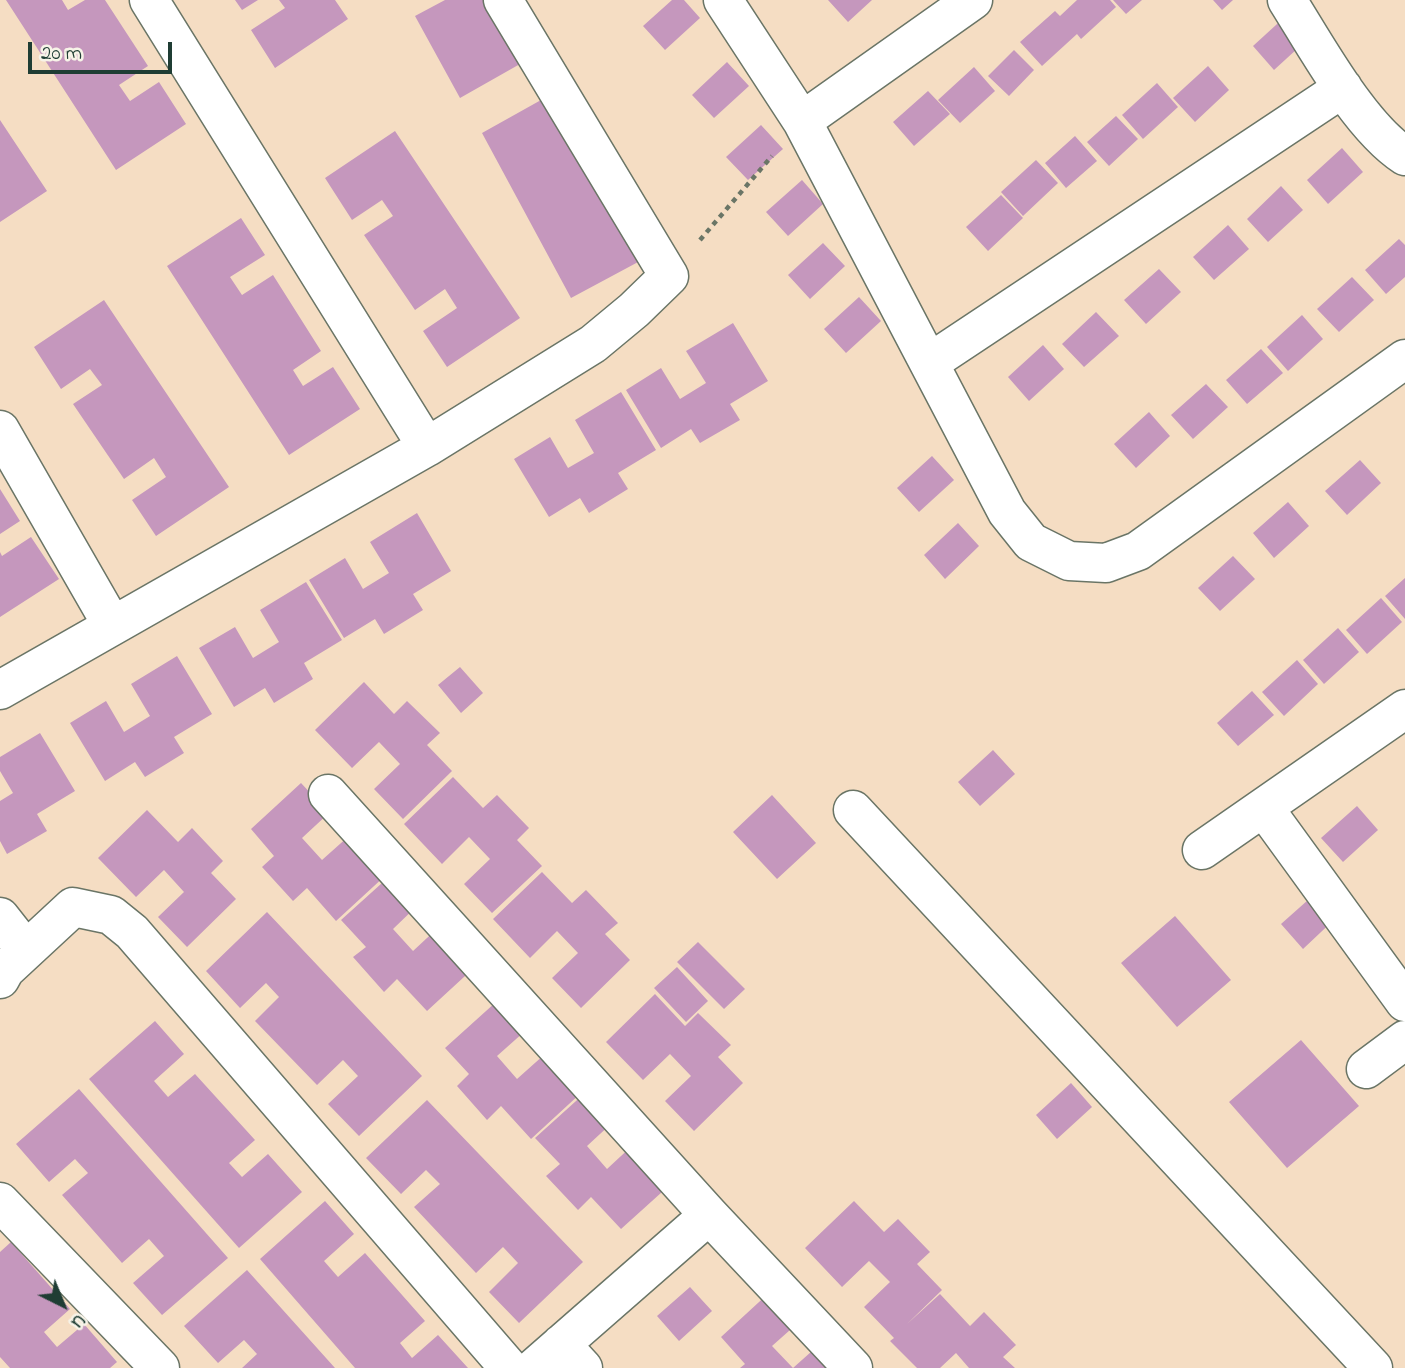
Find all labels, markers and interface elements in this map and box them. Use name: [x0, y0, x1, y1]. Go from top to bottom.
scale bar: [32, 28, 175, 72]
text: 20 m: [41, 39, 82, 69]
north arrow: [28, 1270, 98, 1340]
text: U: [64, 1307, 91, 1335]

